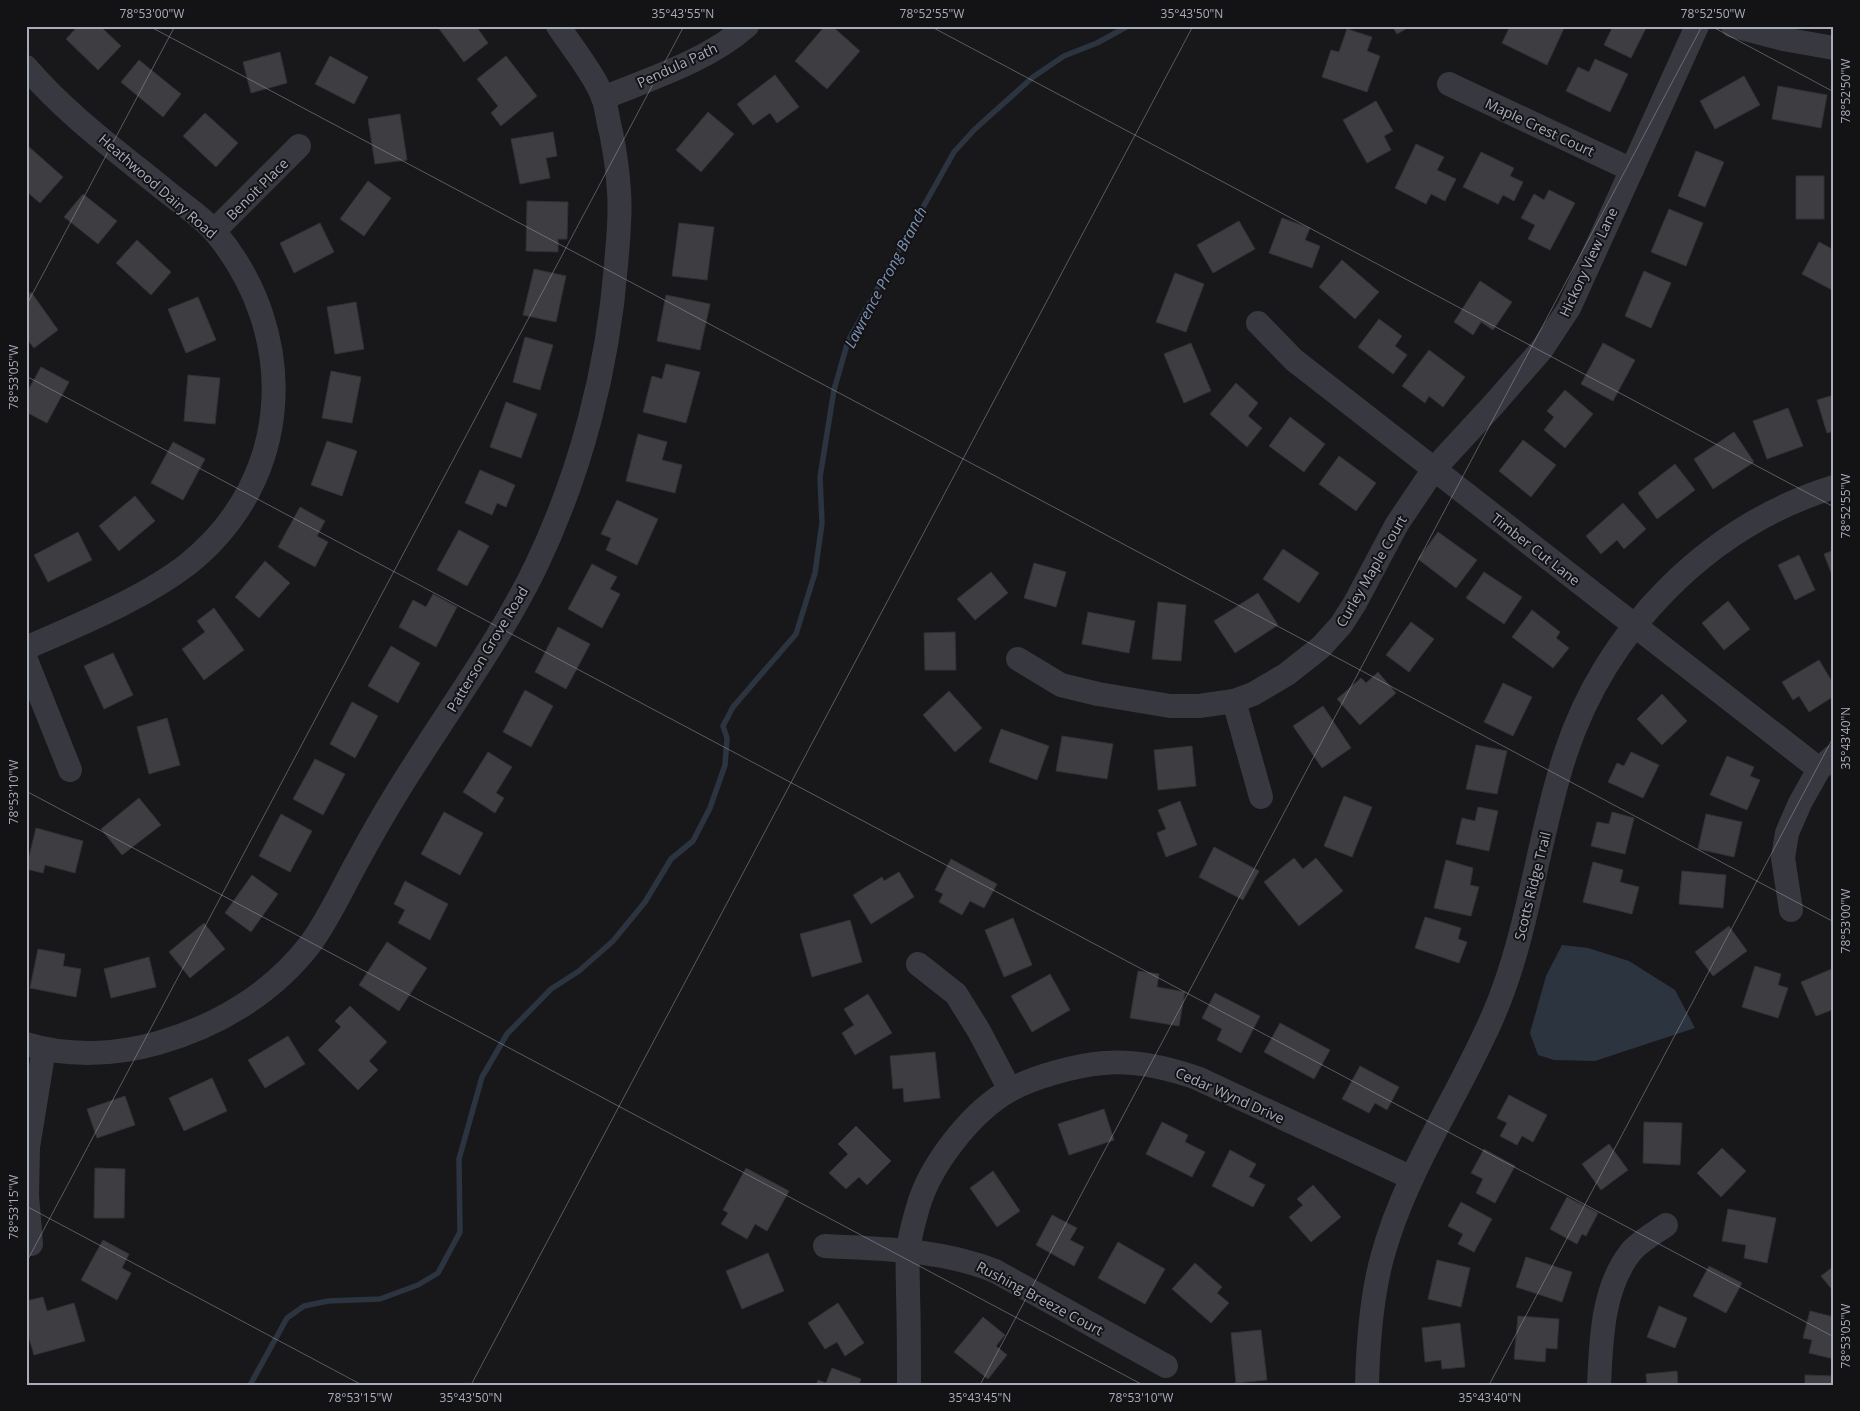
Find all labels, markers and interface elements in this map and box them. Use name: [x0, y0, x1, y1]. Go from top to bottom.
text: 78°53'00"W: [120, 5, 184, 22]
text: 35°43'55"N: [652, 5, 714, 22]
text: 78°52'55"W: [900, 5, 964, 22]
text: 35°43'50"N: [1161, 5, 1223, 22]
text: 78°52'50"W: [1681, 5, 1745, 22]
street label: Pendula Path: [634, 38, 720, 92]
text: 78°52'50"W: [1837, 59, 1854, 123]
street label: Maple Crest Court: [1482, 93, 1598, 161]
street label: Heathwood Dairy Road: [95, 129, 221, 243]
street label: Benoit Place: [222, 154, 292, 224]
water label: Lawrence Prong Branch: [839, 203, 931, 351]
street label: Hickory View Lane: [1554, 204, 1622, 320]
text: 78°53'05"W: [5, 345, 22, 409]
text: 78°52'55"W: [1837, 474, 1854, 538]
street label: Timber Cut Lane: [1488, 508, 1584, 590]
street label: Curley Maple Court: [1331, 512, 1411, 630]
street label: Patterson Grove Road: [442, 583, 532, 715]
text: 35°43'40"N: [1837, 707, 1854, 769]
text: 78°53'10"W: [5, 760, 22, 824]
street label: Scotts Ridge Trail: [1509, 830, 1555, 942]
text: 78°53'00"W: [1837, 889, 1854, 953]
street label: Cedar Wynd Drive: [1173, 1062, 1288, 1128]
text: 78°53'15"W: [5, 1175, 22, 1239]
street label: Rushing Breeze Court: [973, 1257, 1107, 1339]
text: 78°53'05"W: [1837, 1304, 1854, 1368]
text: 78°53'15"W: [328, 1389, 392, 1406]
text: 35°43'50"N: [440, 1389, 502, 1406]
text: 35°43'45"N: [949, 1389, 1011, 1406]
text: 78°53'10"W: [1109, 1389, 1173, 1406]
text: 35°43'40"N: [1459, 1389, 1521, 1406]

